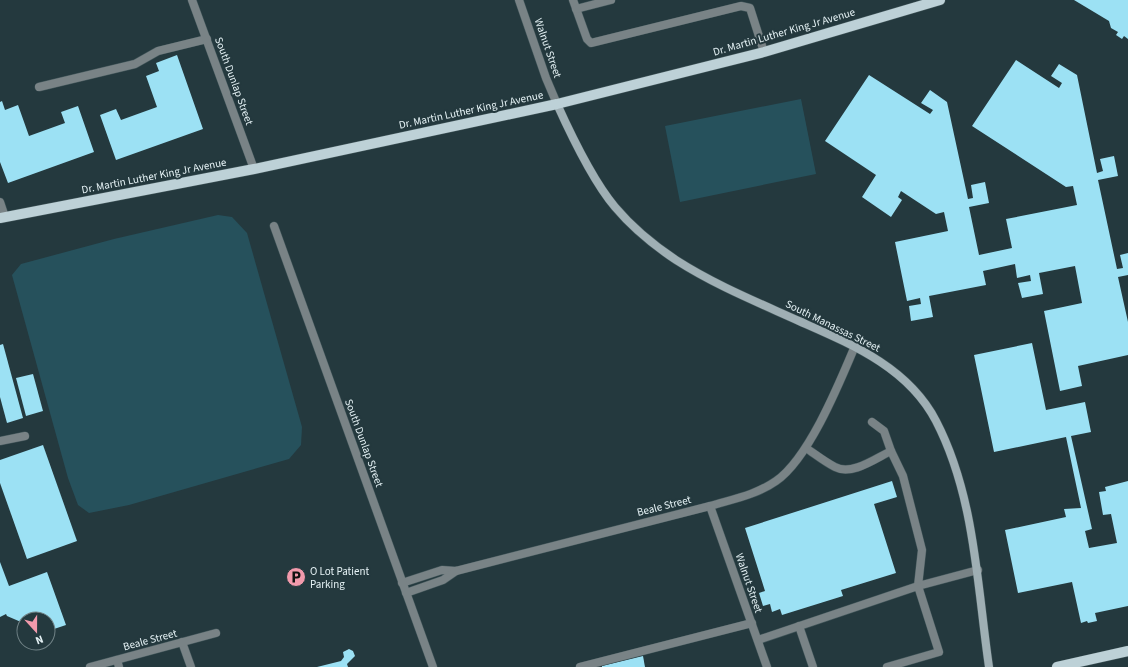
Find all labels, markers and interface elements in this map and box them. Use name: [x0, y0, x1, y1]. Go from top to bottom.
street label: Dr. Martin Luther King Jr Avenue: [711, 4, 857, 60]
street label: Walnut Street: [531, 16, 565, 80]
street label: South Dunlap Street: [211, 35, 257, 127]
street label: Dr. Martin Luther King Jr Avenue: [397, 87, 545, 133]
street label: Dr. Martin Luther King Jr Avenue: [80, 154, 228, 197]
street label: South Manassas Street: [783, 296, 883, 356]
street label: South Dunlap Street: [341, 397, 387, 489]
street label: Beale Street: [635, 492, 693, 520]
street label: Walnut Street: [732, 551, 766, 615]
place label: O Lot Patient Parking: [310, 564, 369, 592]
parking icon: O Lot Patient Parking: [285, 566, 307, 588]
north arrow: [16, 611, 56, 651]
street label: Beale Street: [121, 626, 179, 654]
text: N: [33, 632, 46, 648]

